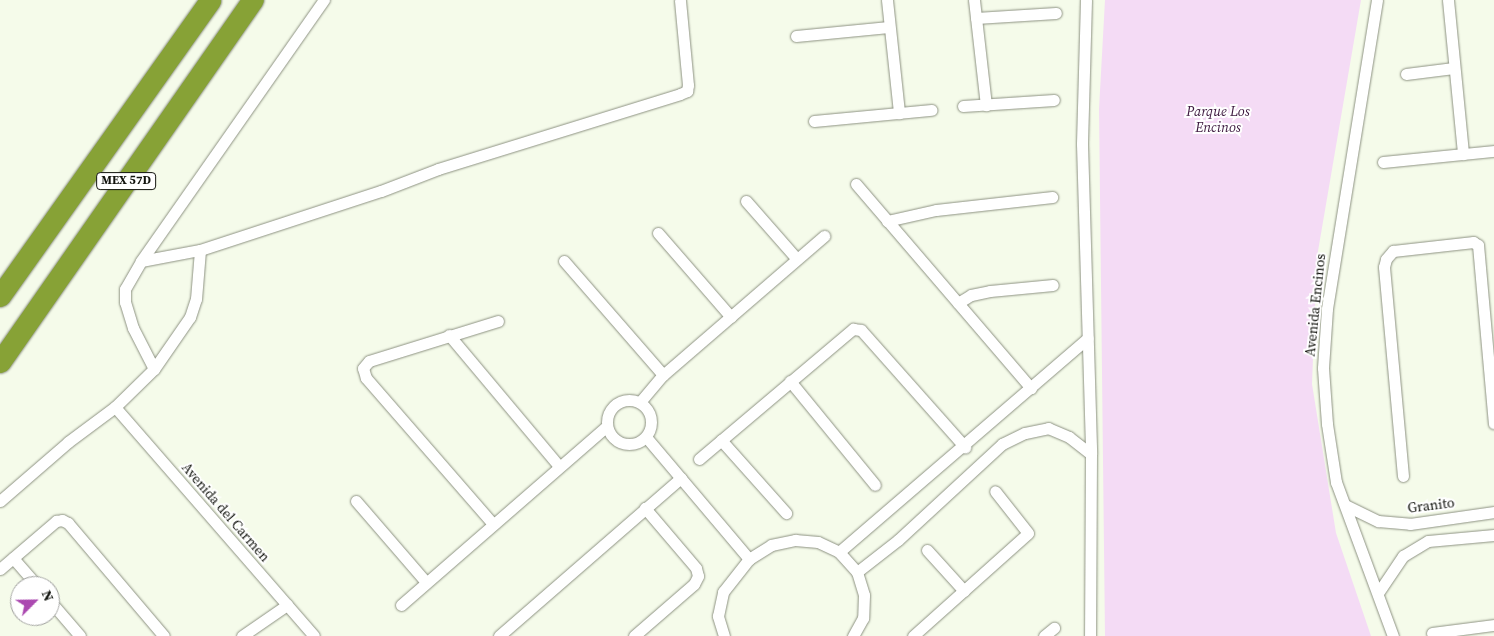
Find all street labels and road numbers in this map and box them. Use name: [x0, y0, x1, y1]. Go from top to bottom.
road number: MEX 57D: [96, 172, 156, 190]
street label: Avenida Encinos: [1301, 253, 1329, 357]
street label: Avenida del Carmen: [178, 459, 274, 565]
street label: Granito: [1407, 494, 1455, 516]

